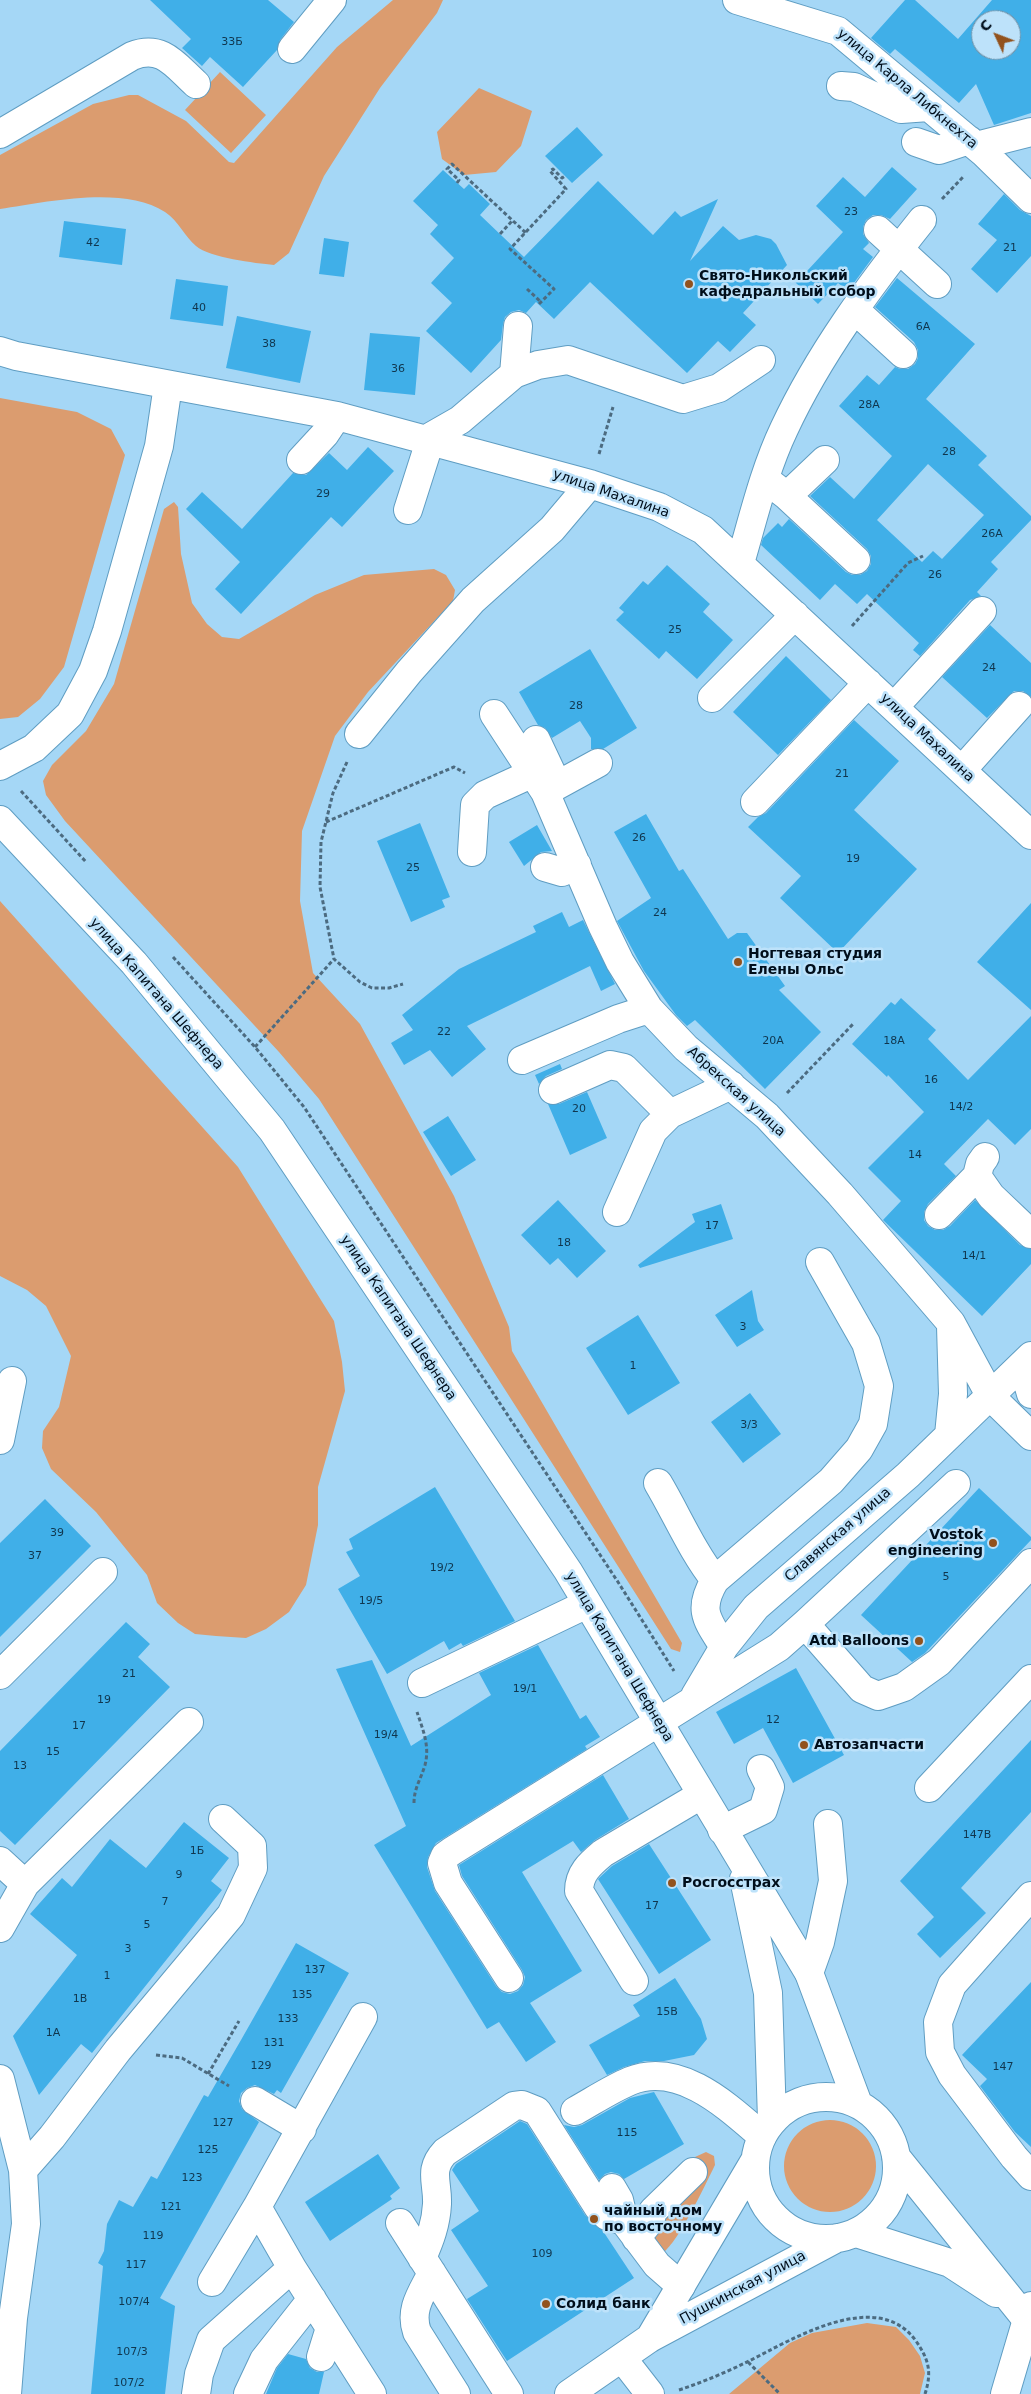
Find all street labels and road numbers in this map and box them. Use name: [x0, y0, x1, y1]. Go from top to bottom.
street label: улица Карла Либкнехта: [834, 25, 980, 153]
street label: улица Махалина: [550, 466, 672, 522]
street label: улица Махалина: [877, 690, 977, 786]
street label: улица Капитана Шефнера: [86, 915, 226, 1073]
street label: Абрекская улица: [683, 1044, 789, 1140]
street label: улица Капитана Шефнера: [336, 1232, 460, 1404]
street label: Славянская улица: [781, 1484, 895, 1586]
street label: улица Капитана Шефнера: [561, 1569, 677, 1745]
street label: Пушкинская улица: [677, 2248, 809, 2328]

